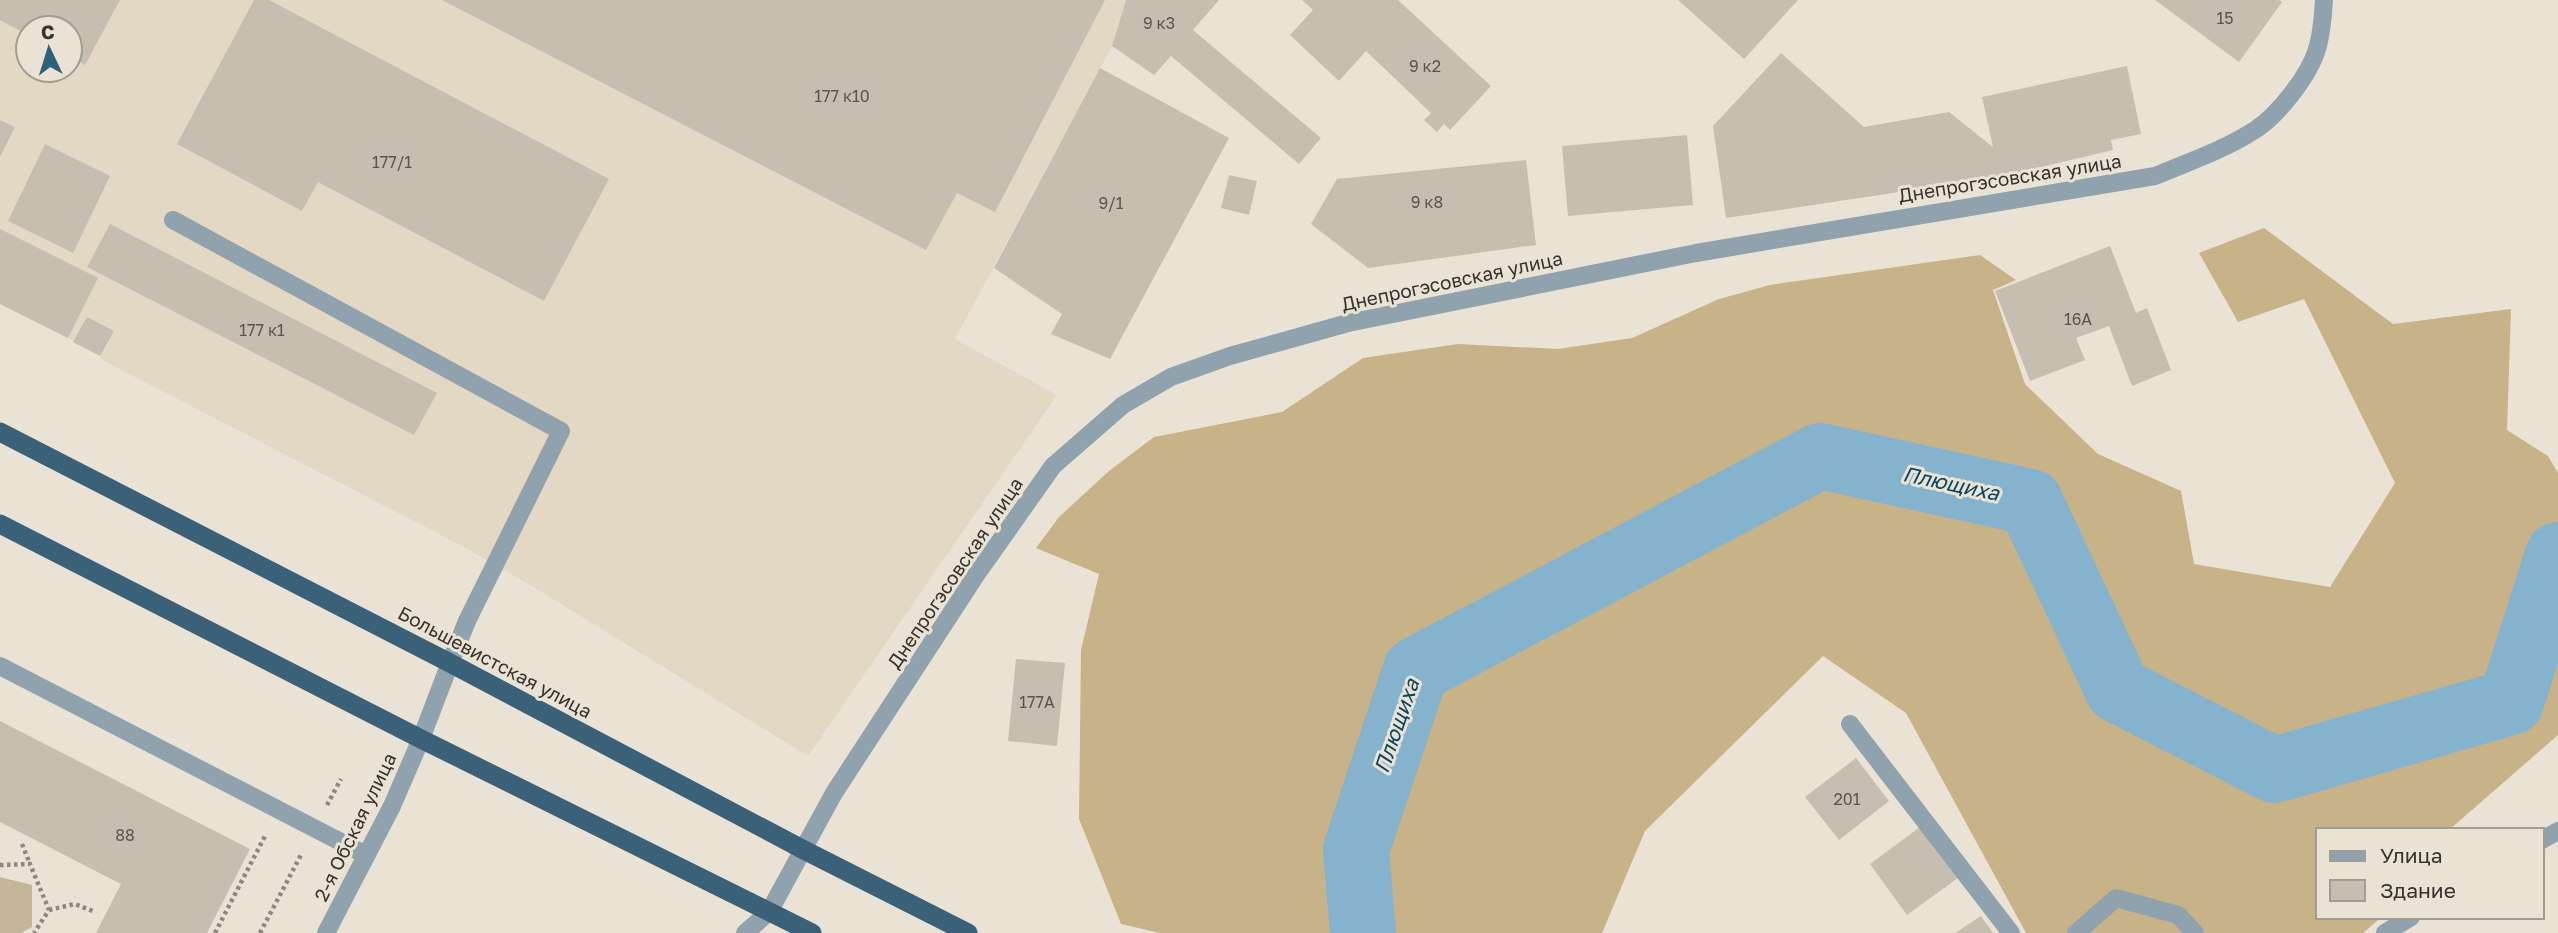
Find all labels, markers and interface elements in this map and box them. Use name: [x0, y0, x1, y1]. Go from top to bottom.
house number: 15: [2216, 8, 2234, 28]
house number: 9 к3: [1143, 13, 1175, 33]
north arrow: [14, 14, 84, 84]
text: С: [40, 20, 55, 43]
house number: 9 к2: [1409, 56, 1441, 76]
house number: 177 к10: [814, 86, 870, 106]
street label: Днепрогэсовская улица: [1897, 149, 2123, 206]
house number: 177/1: [372, 152, 412, 172]
house number: 9 к8: [1411, 192, 1443, 212]
house number: 9/1: [1098, 193, 1124, 213]
street label: Днепрогэсовская улица: [1339, 246, 1565, 315]
house number: 16А: [2064, 309, 2092, 329]
house number: 177 к1: [239, 320, 285, 340]
water label: Плющиха: [1901, 460, 2003, 506]
street label: Днепрогэсовская улица: [882, 473, 1027, 673]
street label: Большевистская улица: [394, 601, 596, 722]
water label: Плющиха: [1368, 674, 1425, 776]
house number: 177А: [1019, 692, 1055, 712]
street label: 2-я Обская улица: [309, 749, 400, 905]
house number: 201: [1834, 789, 1861, 809]
house number: 88: [115, 825, 135, 845]
legend: [2316, 828, 2544, 919]
text: Улица: [2380, 842, 2443, 868]
text: Здание: [2380, 877, 2456, 903]

